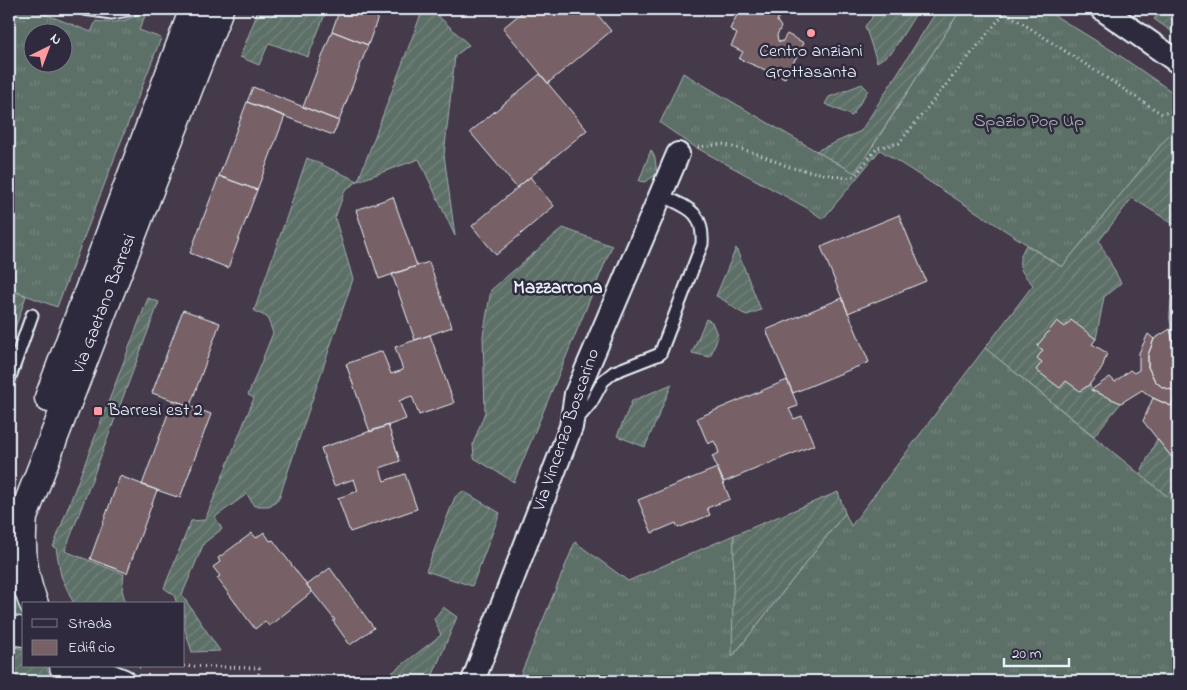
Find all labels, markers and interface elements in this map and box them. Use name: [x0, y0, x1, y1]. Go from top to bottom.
north arrow: [22, 22, 72, 72]
marker: Centro anziani Grottasanta: [805, 27, 817, 39]
text: N: [45, 28, 66, 50]
place label: Centro anziani Grottasanta: [759, 39, 863, 86]
park label: Spazio Pop Up: [974, 109, 1084, 135]
street label: Via Gaetano Barresi: [66, 230, 144, 379]
district label: Mazzarrona: [513, 275, 603, 302]
street label: Via Vincenzo Boscarino: [527, 345, 607, 516]
place label: Barresi est 2: [107, 398, 203, 424]
marker: Barresi est 2: [92, 405, 104, 417]
legend: [22, 602, 185, 668]
text: Strada: [68, 613, 112, 635]
scale bar: [1004, 635, 1070, 667]
text: Edificio: [68, 637, 115, 659]
text: 20 m: [1012, 643, 1042, 665]

